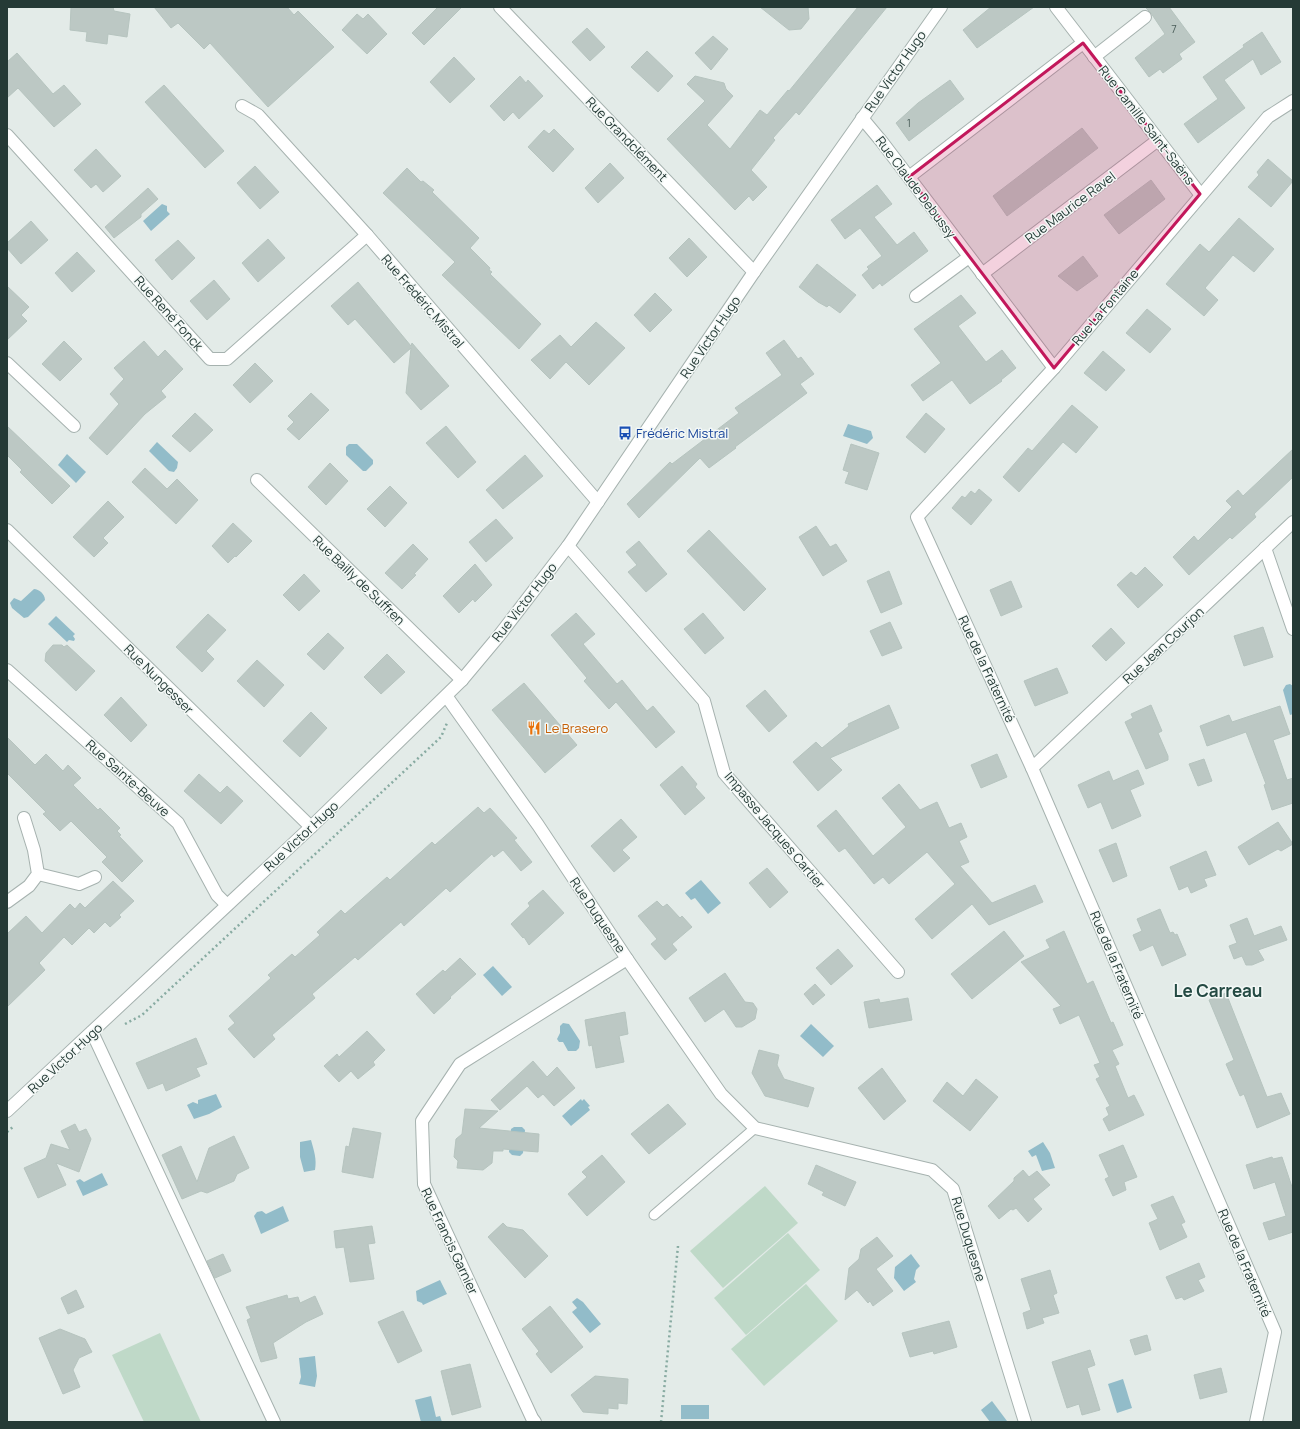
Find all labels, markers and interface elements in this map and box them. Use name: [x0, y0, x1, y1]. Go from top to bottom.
house number: 7: [1171, 21, 1177, 36]
street label: Rue Victor Hugo: [860, 26, 930, 115]
street label: Rue Camille Saint-Saëns: [1095, 62, 1199, 189]
street label: Rue Grandclément: [582, 93, 672, 185]
house number: 1: [907, 115, 911, 130]
street label: Rue Claude Debussy: [872, 132, 960, 242]
street label: Rue Maurice Ravel: [1021, 167, 1119, 247]
street label: Rue Frédéric Mistral: [377, 250, 469, 352]
street label: Rue La Fontaine: [1068, 264, 1143, 349]
street label: Rue René Fonck: [131, 272, 208, 355]
street label: Rue Victor Hugo: [676, 292, 744, 382]
place label: Frédéric Mistral: [636, 424, 728, 442]
bus stop icon: Frédéric Mistral: [617, 425, 633, 441]
street label: Rue Bailly de Suffren: [309, 531, 409, 629]
street label: Rue Victor Hugo: [487, 558, 561, 645]
street label: Rue Jean Courjon: [1118, 603, 1208, 687]
street label: Rue de la Fraternité: [954, 613, 1020, 726]
street label: Rue Nungesser: [120, 640, 198, 718]
place label: Le Brasero: [545, 719, 608, 737]
restaurant icon: Le Brasero: [526, 720, 542, 736]
street label: Rue Sainte-Beuve: [82, 735, 174, 821]
street label: Impasse Jacques Cartier: [721, 768, 829, 893]
street label: Rue Victor Hugo: [260, 797, 342, 875]
street label: Rue Duquesne: [566, 874, 630, 957]
street label: Rue de la Fraternité: [1086, 908, 1148, 1022]
district label: Le Carreau: [1174, 979, 1262, 1002]
street label: Rue Victor Hugo: [24, 1019, 106, 1097]
street label: Rue Francis Garnier: [417, 1185, 483, 1297]
street label: Rue Duquesne: [948, 1194, 991, 1284]
street label: Rue de la Fraternité: [1214, 1206, 1276, 1320]

